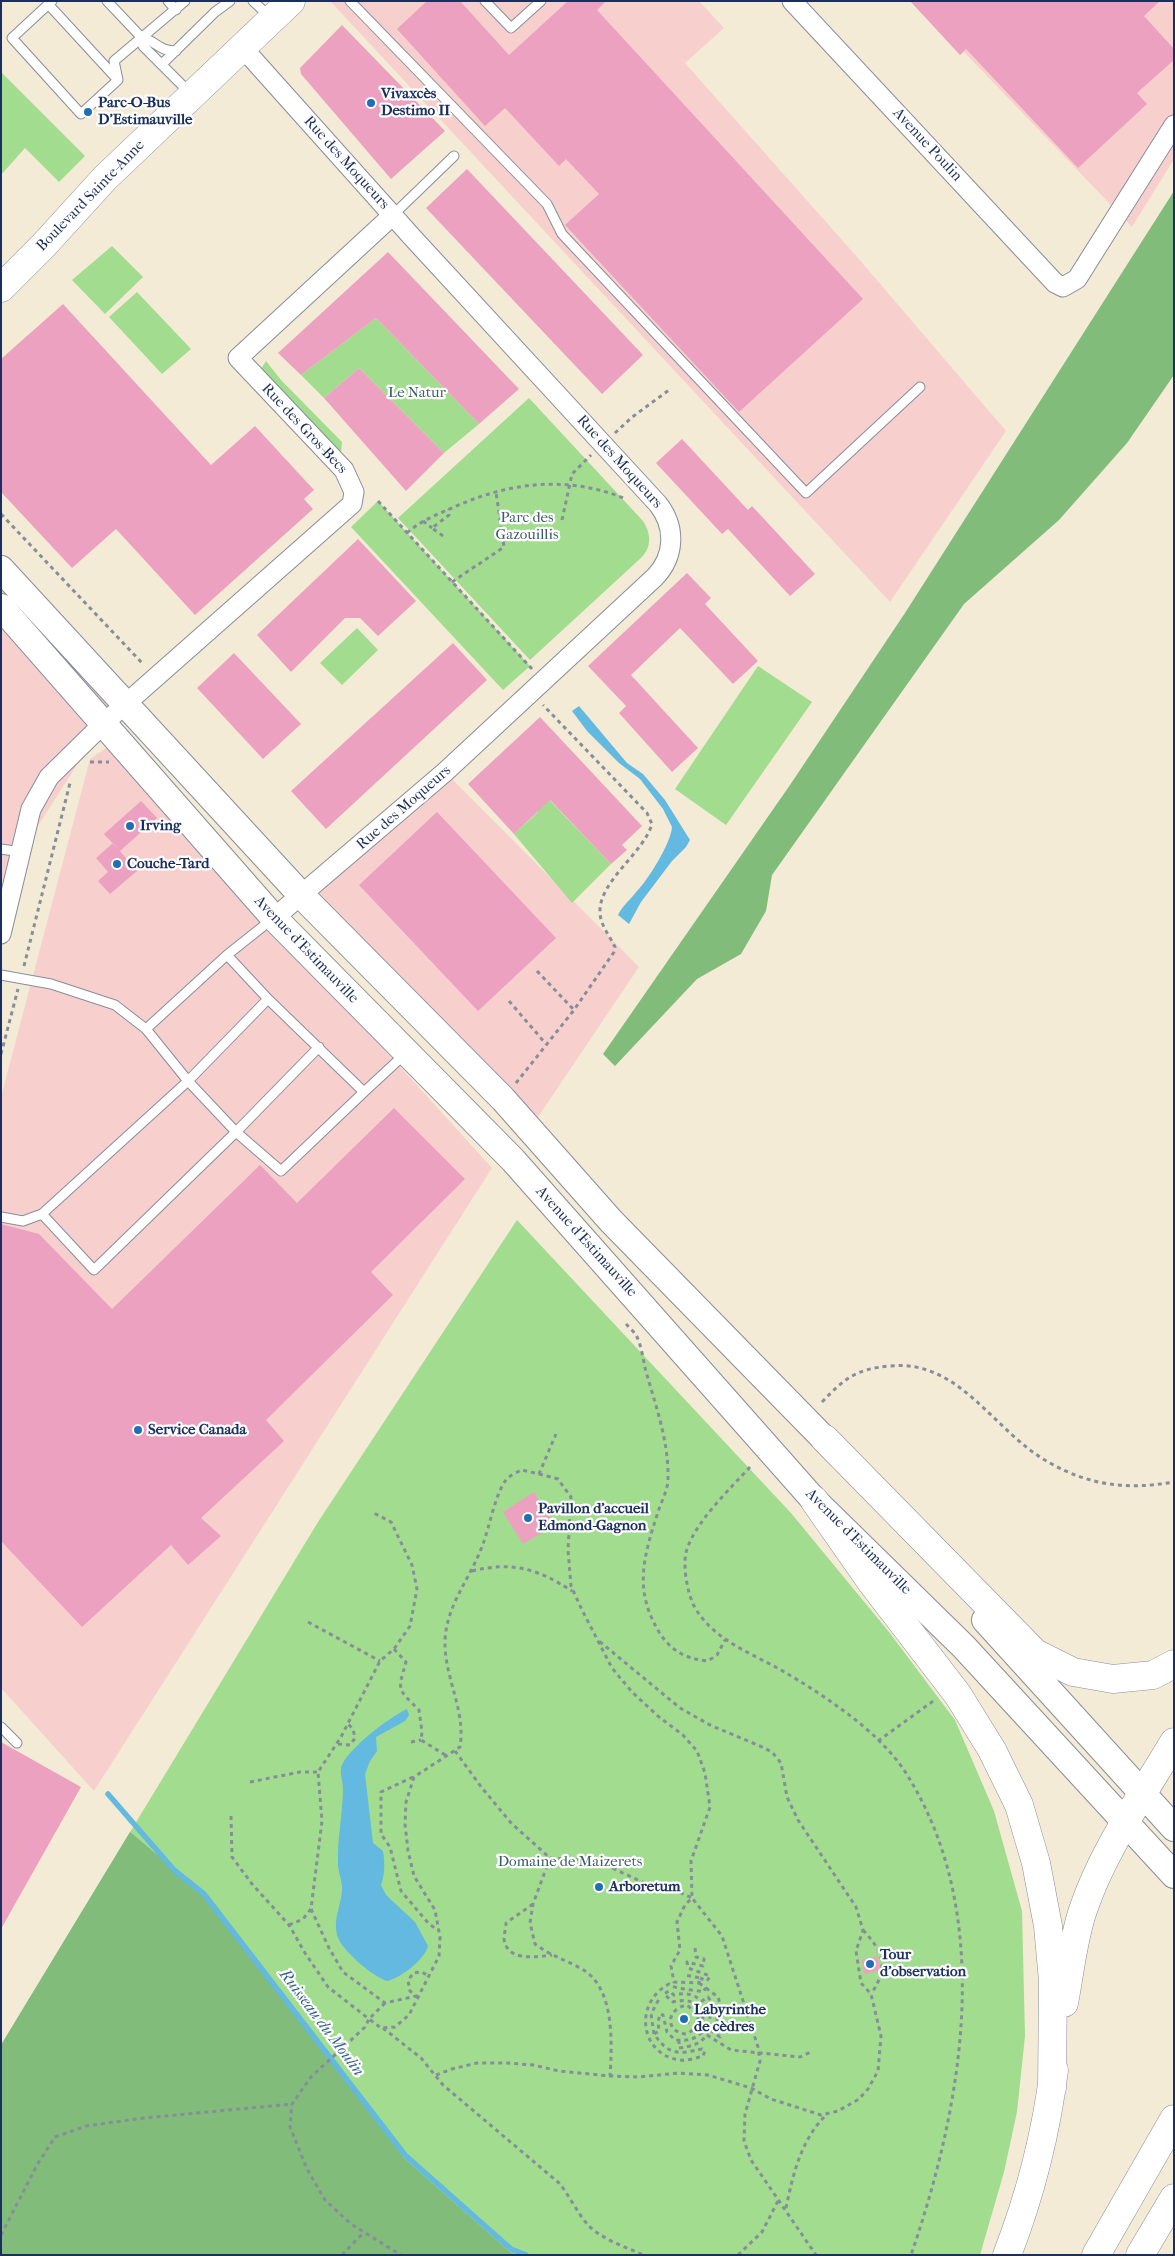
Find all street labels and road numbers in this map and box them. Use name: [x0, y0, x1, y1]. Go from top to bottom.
street label: Avenue Poulin: [889, 105, 965, 185]
street label: Rue des Moqueurs: [299, 113, 393, 213]
street label: Boulevard Sainte-Anne: [33, 137, 149, 255]
street label: Rue des Gros-Becs: [257, 380, 351, 478]
street label: Rue des Moqueurs: [572, 412, 666, 512]
street label: Rue des Moqueurs: [353, 762, 455, 854]
street label: Avenue d'Estimauville: [250, 892, 362, 1008]
street label: Avenue d'Estimauville: [532, 1183, 640, 1301]
street label: Avenue d'Estimauville: [801, 1485, 915, 1599]

